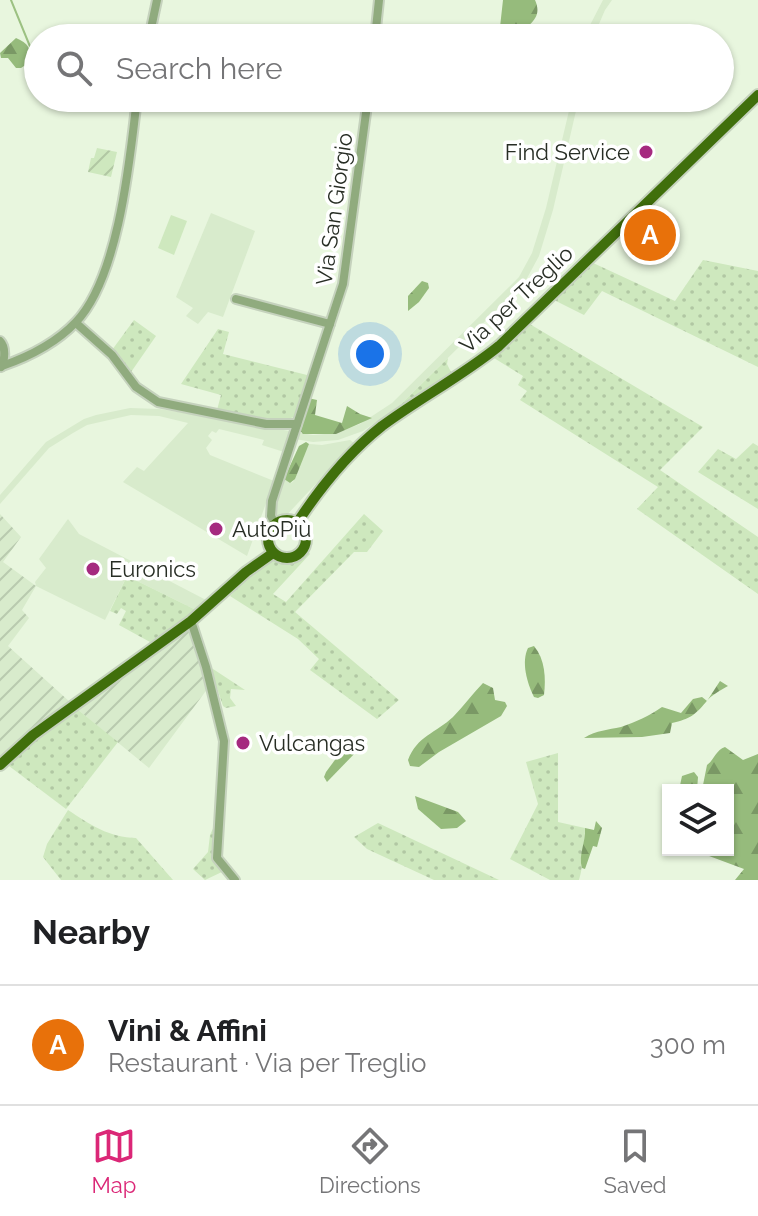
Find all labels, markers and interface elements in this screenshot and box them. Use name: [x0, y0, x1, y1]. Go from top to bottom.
search box: [24, 24, 734, 112]
icon: search: [52, 46, 96, 90]
text: Search here: [116, 51, 283, 86]
street label: Via San Giorgio: [310, 131, 358, 287]
place label: Find Service: [505, 139, 630, 165]
marker: Find Service: [637, 143, 655, 161]
pin: A: [624, 205, 676, 265]
street label: Via per Treglio: [454, 240, 578, 358]
your location: [350, 334, 390, 374]
place label: AutoPiù: [232, 516, 311, 542]
marker: AutoPiù: [207, 520, 225, 538]
place label: Euronics: [109, 556, 196, 582]
marker: Euronics: [84, 560, 102, 578]
place label: Vulcangas: [259, 730, 365, 756]
marker: Vulcangas: [234, 734, 252, 752]
map controls: [662, 784, 734, 856]
button: layers: [662, 784, 734, 856]
text: Nearby: [32, 912, 150, 952]
text: Vini & Affini: [108, 1013, 267, 1048]
text: A: [49, 1030, 67, 1060]
text: 300 m: [650, 1030, 726, 1060]
text: Restaurant · Via per Treglio: [108, 1048, 427, 1078]
tab: Map: [91, 1124, 136, 1198]
tab: Directions: [319, 1124, 421, 1198]
tab: Saved: [604, 1124, 667, 1198]

